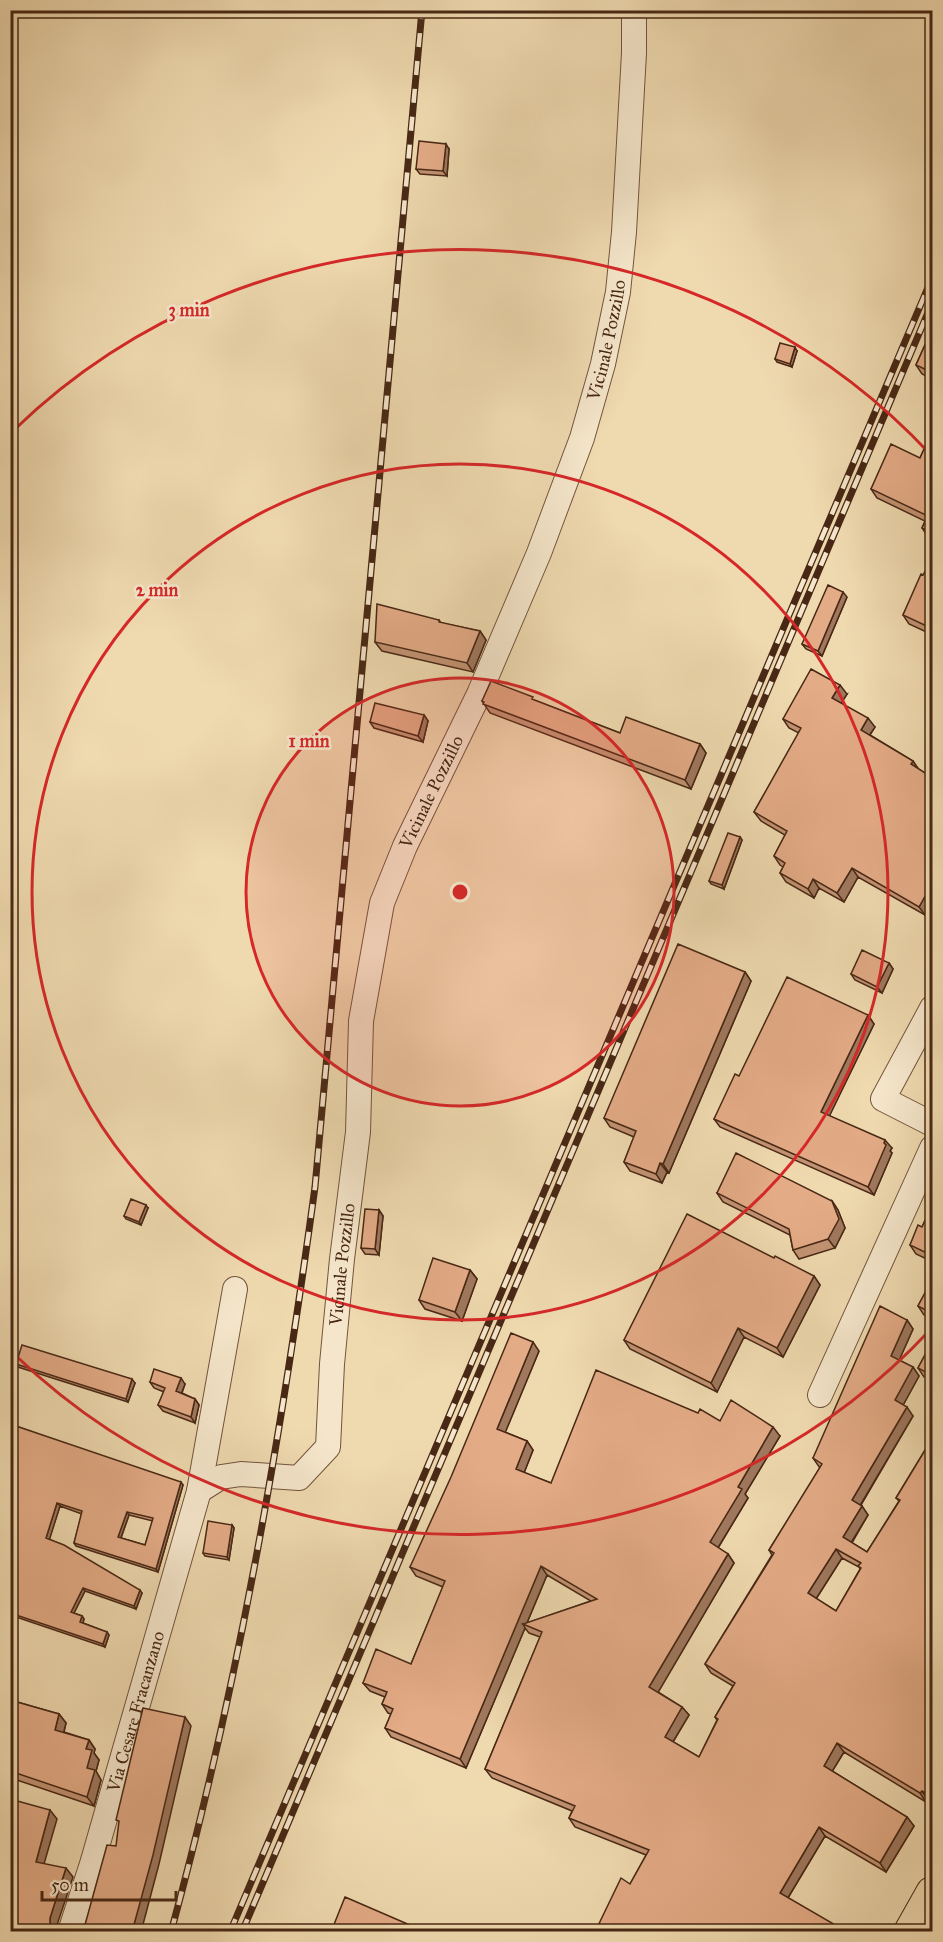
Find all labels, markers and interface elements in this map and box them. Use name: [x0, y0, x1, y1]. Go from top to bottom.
street label: Vicinale Pozzillo: [582, 279, 630, 404]
text: 3 min: [169, 299, 210, 322]
text: 2 min: [136, 579, 179, 601]
text: 1 min: [289, 730, 330, 752]
street label: Vicinale Pozzillo: [394, 732, 468, 853]
centre of rings: [450, 882, 470, 902]
street label: Vicinale Pozzillo: [325, 1202, 360, 1328]
street label: Via Cesare Fracanzano: [102, 1629, 169, 1796]
scale bar: [42, 1864, 176, 1902]
text: 50 m: [51, 1874, 89, 1896]

